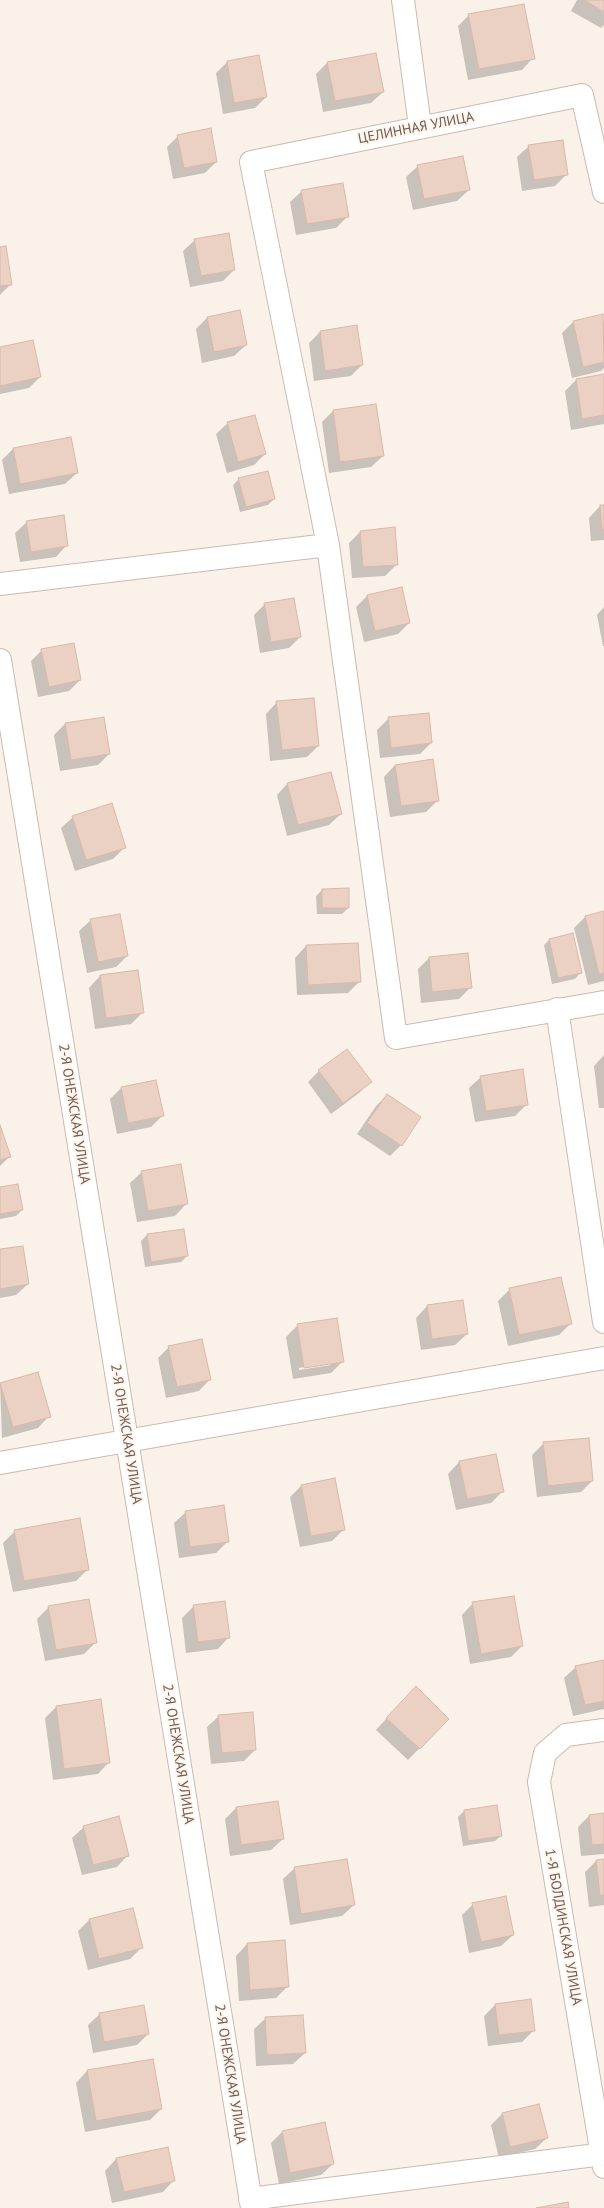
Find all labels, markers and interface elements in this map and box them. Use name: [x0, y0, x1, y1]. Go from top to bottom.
street label: ЦЕЛИННАЯ УЛИЦА: [357, 109, 475, 147]
street label: 2-Я ОНЕЖСКАЯ УЛИЦА: [55, 1043, 93, 1185]
street label: 2-Я ОНЕЖСКАЯ УЛИЦА: [107, 1363, 145, 1505]
street label: 2-Я ОНЕЖСКАЯ УЛИЦА: [159, 1683, 197, 1825]
street label: 1-Я БОЛДИНСКАЯ УЛИЦА: [541, 1848, 585, 2006]
street label: 2-Я ОНЕЖСКАЯ УЛИЦА: [211, 2003, 249, 2145]

